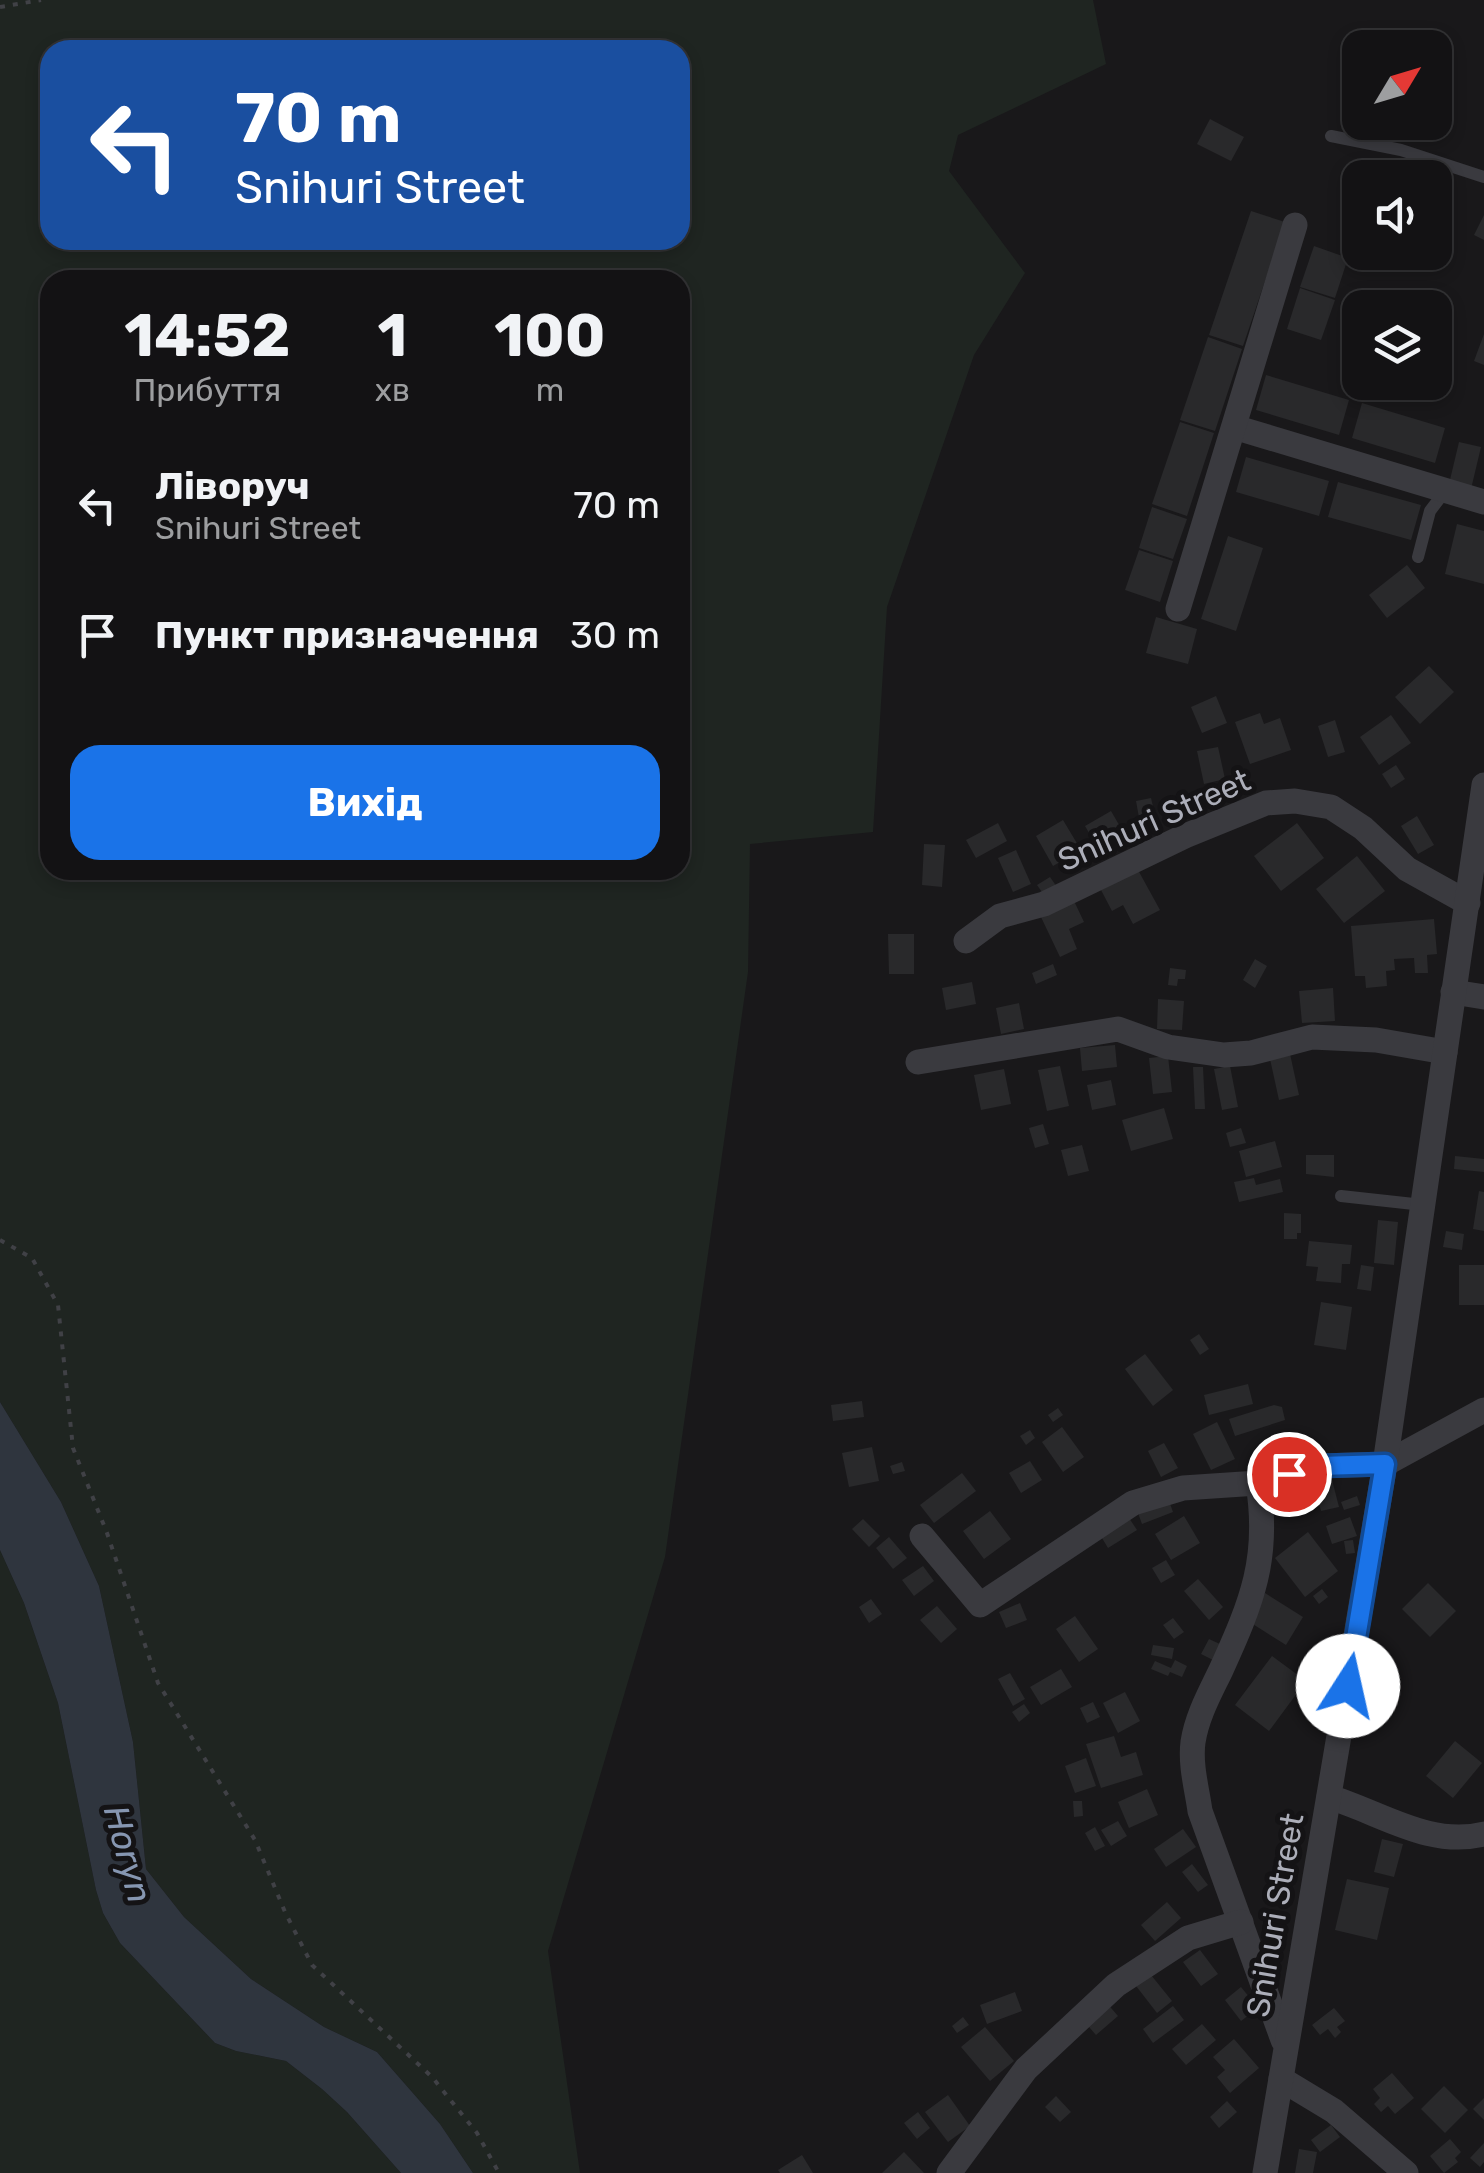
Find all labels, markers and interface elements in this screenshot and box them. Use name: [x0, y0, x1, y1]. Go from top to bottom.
north arrow: [1342, 30, 1452, 140]
map controls: [1342, 30, 1452, 400]
text: 70 m: [235, 77, 402, 160]
icon: left: [70, 80, 200, 210]
button: sound: [1342, 160, 1452, 270]
text: Snihuri Street: [235, 161, 525, 214]
button: layers: [1342, 290, 1452, 400]
text: 14:52: [124, 300, 290, 371]
text: 1: [377, 300, 407, 371]
text: 100: [494, 300, 606, 371]
text: Прибуття: [133, 371, 281, 409]
text: хв: [375, 371, 410, 409]
text: m: [536, 371, 564, 409]
text: Ліворуч: [155, 463, 310, 509]
icon: left: [70, 478, 125, 533]
text: 70 m: [573, 482, 660, 528]
text: Snihuri Street: [155, 509, 361, 547]
icon: arrive: [70, 608, 125, 663]
text: Пункт призначення: [155, 612, 539, 658]
text: 30 m: [570, 612, 660, 658]
button: Вихід: [70, 745, 660, 860]
street label: Snihuri Street: [1052, 761, 1256, 879]
pin: [1247, 1432, 1332, 1517]
icon: arrive: [1262, 1447, 1317, 1502]
position arrow: [1296, 1634, 1400, 1738]
water label: Horyn: [95, 1801, 161, 1907]
street label: Snihuri Street: [1238, 1810, 1312, 2020]

